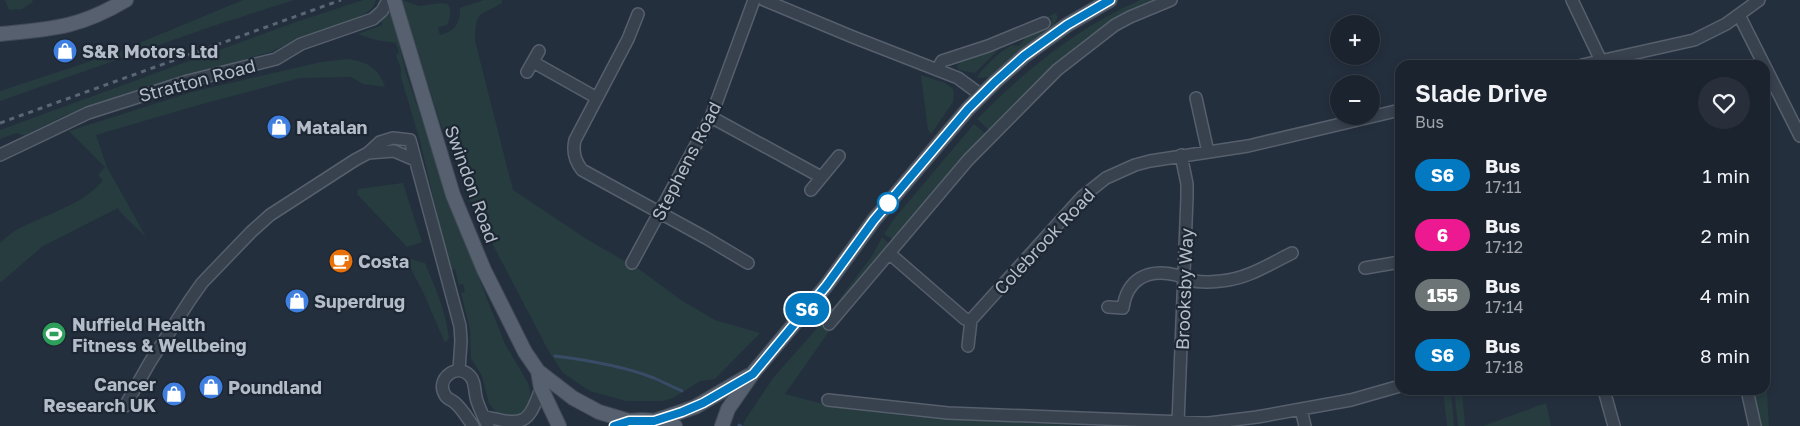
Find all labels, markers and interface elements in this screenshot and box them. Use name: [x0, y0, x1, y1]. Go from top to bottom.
map controls: [1330, 15, 1380, 125]
button: +: [1330, 15, 1380, 65]
shop icon: S&R Motors Ltd: [52, 38, 78, 64]
place label: S&R Motors Ltd: [82, 40, 218, 62]
street label: Stratton Road: [136, 54, 258, 106]
button: −: [1330, 75, 1380, 125]
button: heart: [1698, 77, 1750, 129]
text: Slade Drive: [1415, 78, 1547, 107]
street label: Stephens Road: [647, 98, 725, 224]
text: Bus: [1415, 112, 1444, 132]
shop icon: Matalan: [266, 114, 292, 140]
place label: Matalan: [296, 116, 368, 138]
street label: Swindon Road: [441, 122, 503, 246]
text: Bus: [1485, 154, 1520, 177]
text: S6: [1431, 164, 1454, 186]
text: 1 min: [1702, 164, 1750, 187]
text: 17:11: [1485, 177, 1522, 197]
street label: Colebrook Road: [989, 183, 1099, 299]
unlabelled marker: [877, 192, 899, 214]
text: Bus: [1485, 214, 1520, 237]
text: 6: [1437, 224, 1448, 246]
text: 2 min: [1701, 224, 1750, 247]
street label: Brooksby Way: [1171, 228, 1197, 350]
text: 17:12: [1485, 237, 1523, 257]
cafe icon: Costa: [328, 248, 354, 274]
place label: Costa: [358, 250, 409, 272]
text: Bus: [1485, 274, 1520, 297]
text: 155: [1427, 284, 1458, 306]
text: 4 min: [1700, 284, 1750, 307]
shop icon: Superdrug: [284, 288, 310, 314]
place label: Superdrug: [314, 290, 405, 312]
line badge: S6: [784, 293, 830, 325]
text: 17:14: [1485, 297, 1524, 317]
text: S6: [795, 298, 819, 320]
place label: Nuffield Health Fitness & Wellbeing: [72, 313, 247, 356]
sports icon: Nuffield Health Fitness & Wellbeing: [41, 321, 67, 347]
text: Bus: [1485, 334, 1520, 357]
text: S6: [1431, 344, 1454, 366]
text: 8 min: [1700, 344, 1750, 367]
text: 17:18: [1485, 357, 1524, 377]
place label: Cancer Research UK: [43, 373, 156, 416]
shop icon: Poundland: [198, 374, 224, 400]
place label: Poundland: [228, 376, 322, 398]
shop icon: Cancer Research UK: [161, 381, 187, 407]

